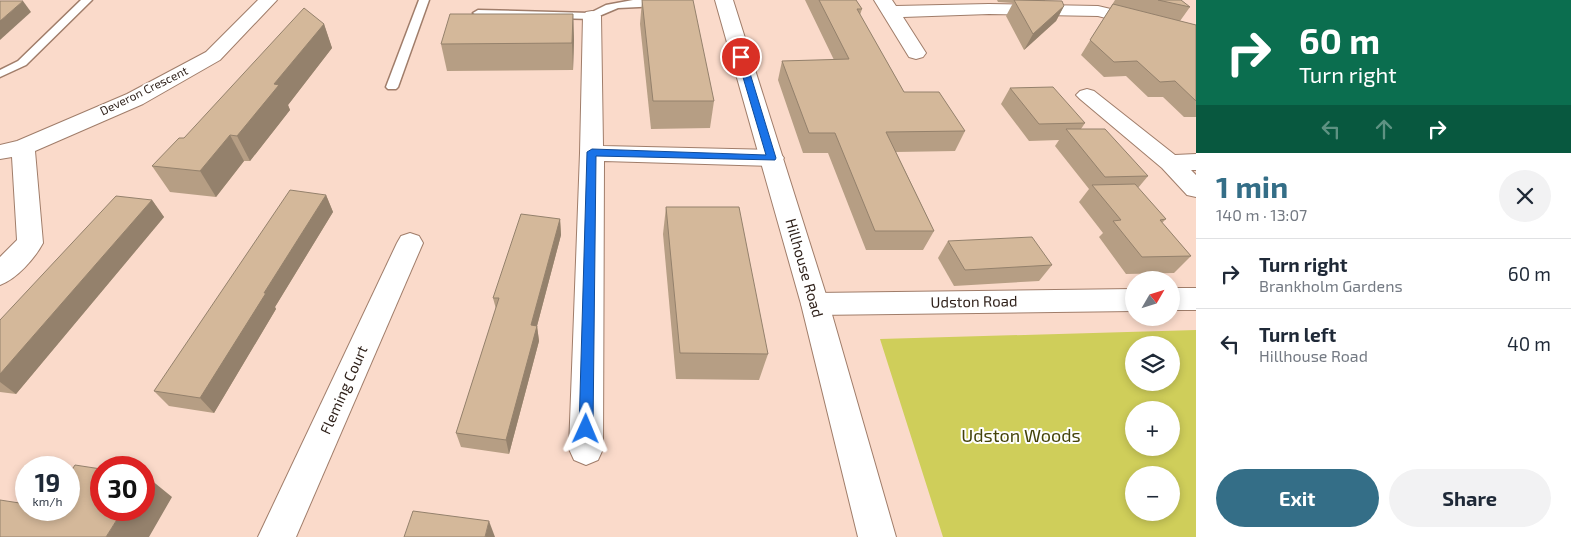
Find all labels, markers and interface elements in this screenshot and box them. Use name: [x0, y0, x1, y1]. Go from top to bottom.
text: 60 m: [1299, 19, 1380, 61]
icon: right: [1216, 20, 1281, 85]
pin: [720, 36, 762, 78]
icon: arrive: [727, 43, 755, 71]
text: Turn right: [1299, 61, 1397, 87]
street label: Deveron Crescent: [97, 63, 190, 117]
icon: left: [1317, 115, 1345, 143]
icon: ahead: [1370, 115, 1398, 143]
icon: right: [1423, 115, 1451, 143]
text: 1 min: [1216, 168, 1288, 204]
button: close: [1499, 170, 1551, 222]
text: 140 m · 13:07: [1216, 205, 1307, 224]
street label: Hillhouse Road: [782, 216, 828, 319]
text: Turn right: [1259, 253, 1347, 276]
icon: right: [1216, 260, 1244, 288]
text: 60 m: [1508, 262, 1551, 285]
north arrow: [1125, 271, 1180, 326]
map controls: [1125, 271, 1180, 521]
text: Brankholm Gardens: [1259, 276, 1403, 295]
street label: Udston Road: [930, 291, 1018, 311]
text: Turn left: [1259, 323, 1336, 346]
icon: left: [1216, 330, 1244, 358]
text: 40 m: [1507, 332, 1551, 355]
button: layers: [1125, 336, 1180, 391]
street label: Fleming Court: [315, 342, 371, 437]
text: Hillhouse Road: [1259, 346, 1368, 365]
button: +: [1125, 401, 1180, 456]
position arrow: [559, 402, 611, 454]
park label: Udston Woods: [961, 424, 1081, 446]
speed limit sign: 30: [90, 456, 155, 521]
button: −: [1125, 466, 1180, 521]
text: 19: [35, 467, 60, 497]
button: Exit: [1216, 469, 1379, 527]
button: Share: [1389, 469, 1551, 527]
text: km/h: [33, 494, 62, 508]

